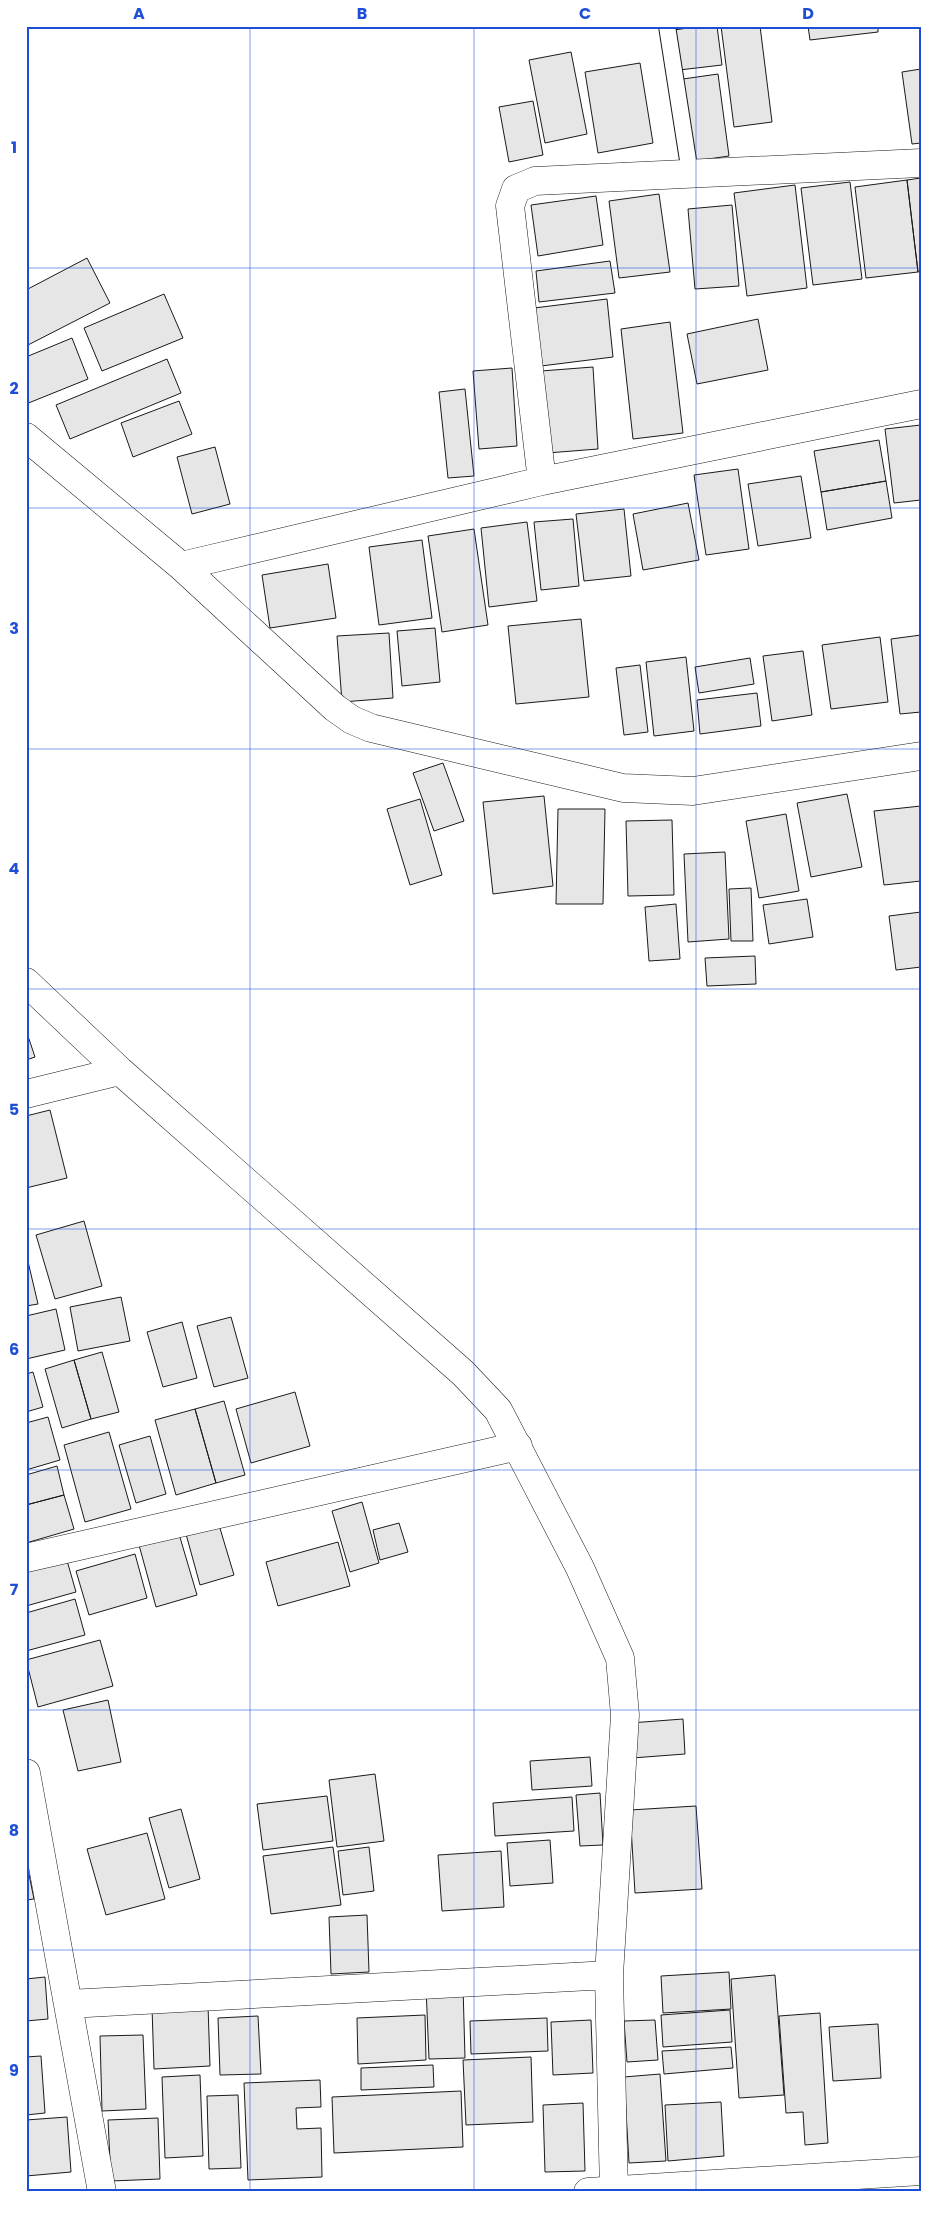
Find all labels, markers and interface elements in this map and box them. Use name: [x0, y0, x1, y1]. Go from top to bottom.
text: A: [133, 2, 145, 25]
text: B: [357, 2, 367, 25]
text: C: [579, 2, 591, 25]
text: D: [802, 2, 814, 25]
text: 1: [11, 136, 17, 159]
text: 2: [9, 377, 19, 400]
text: 3: [9, 617, 19, 640]
text: 4: [9, 857, 20, 880]
text: 5: [9, 1098, 19, 1121]
text: 6: [9, 1338, 19, 1361]
text: 7: [10, 1578, 19, 1601]
text: 8: [9, 1819, 19, 1842]
text: 9: [9, 2059, 19, 2082]

